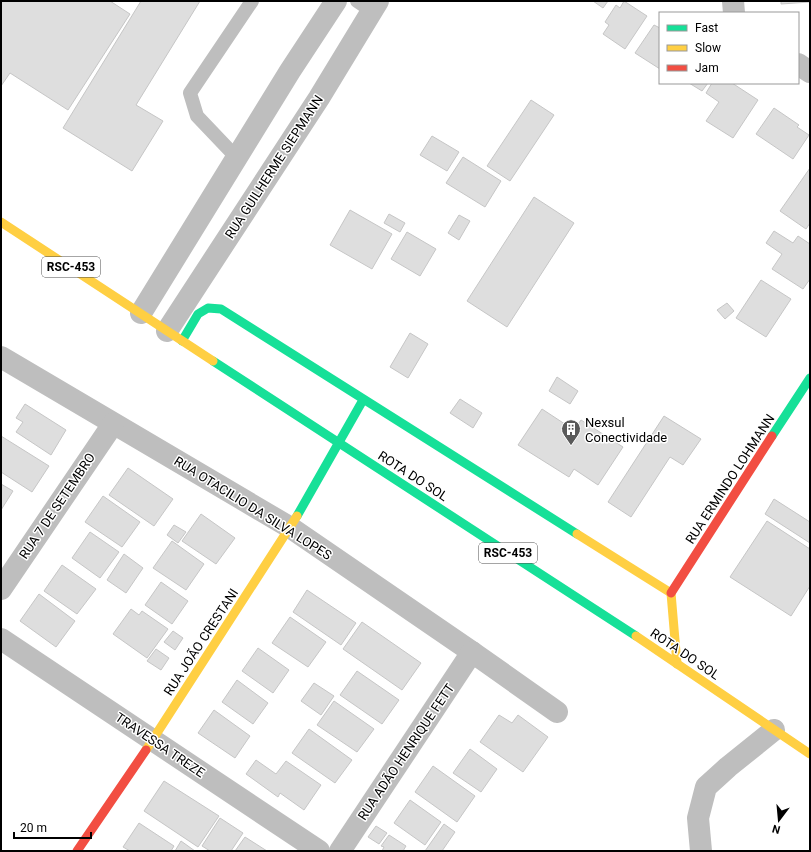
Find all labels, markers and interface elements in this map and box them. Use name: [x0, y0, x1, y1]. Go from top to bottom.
legend: [659, 12, 799, 84]
text: Fast: [695, 21, 718, 35]
text: Slow: [695, 41, 721, 55]
text: Jam: [695, 61, 719, 75]
street label: RUA GUILHERME SIEPMANN: [222, 93, 326, 241]
road number: RSC-453: [42, 257, 100, 277]
street label: RUA ERMINDO LOHMANN: [682, 411, 778, 547]
place label: Nexsul Conectividade: [585, 415, 667, 445]
building icon: Nexsul Conectividade: [560, 418, 582, 446]
street label: ROTA DO SOL: [375, 448, 451, 504]
street label: RUA 7 DE SETEMBRO: [16, 450, 98, 562]
street label: RUA OTACILIO DA SILVA LOPES: [172, 453, 335, 563]
road number: RSC-453: [479, 543, 537, 563]
street label: RUA JOÃO CRESTANI: [160, 585, 241, 698]
street label: ROTA DO SOL: [648, 625, 722, 683]
street label: RUA ADÃO HENRIQUE FETT: [354, 680, 457, 823]
street label: TRAVESSA TREZE: [112, 710, 208, 780]
north arrow: [759, 800, 799, 840]
scale bar: [14, 814, 91, 840]
text: 20 m: [20, 821, 47, 835]
text: N: [771, 822, 782, 836]

